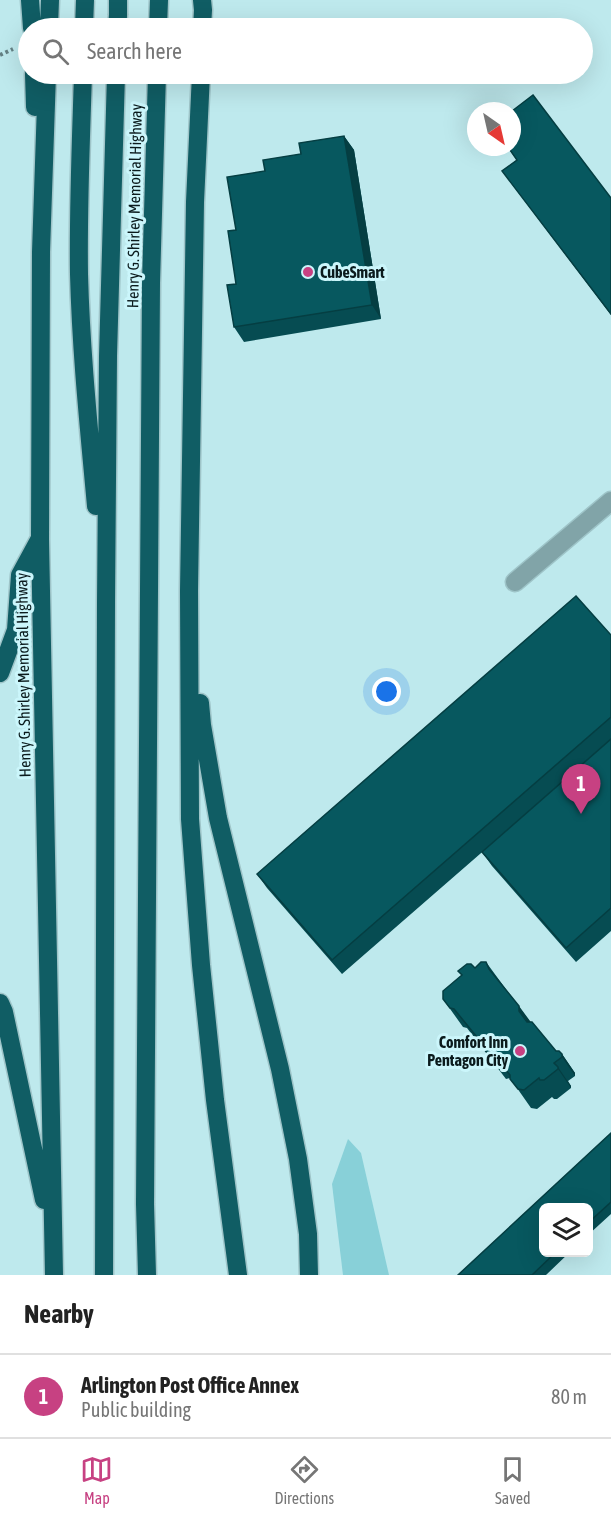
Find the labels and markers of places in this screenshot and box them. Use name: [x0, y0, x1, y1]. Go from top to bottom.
place label: CubeSmart: [320, 263, 385, 281]
marker: CubeSmart: [301, 265, 315, 279]
pin: 1: [562, 764, 600, 814]
place label: Comfort Inn Pentagon City: [427, 1033, 508, 1069]
marker: Comfort Inn Pentagon City: [513, 1044, 527, 1058]

